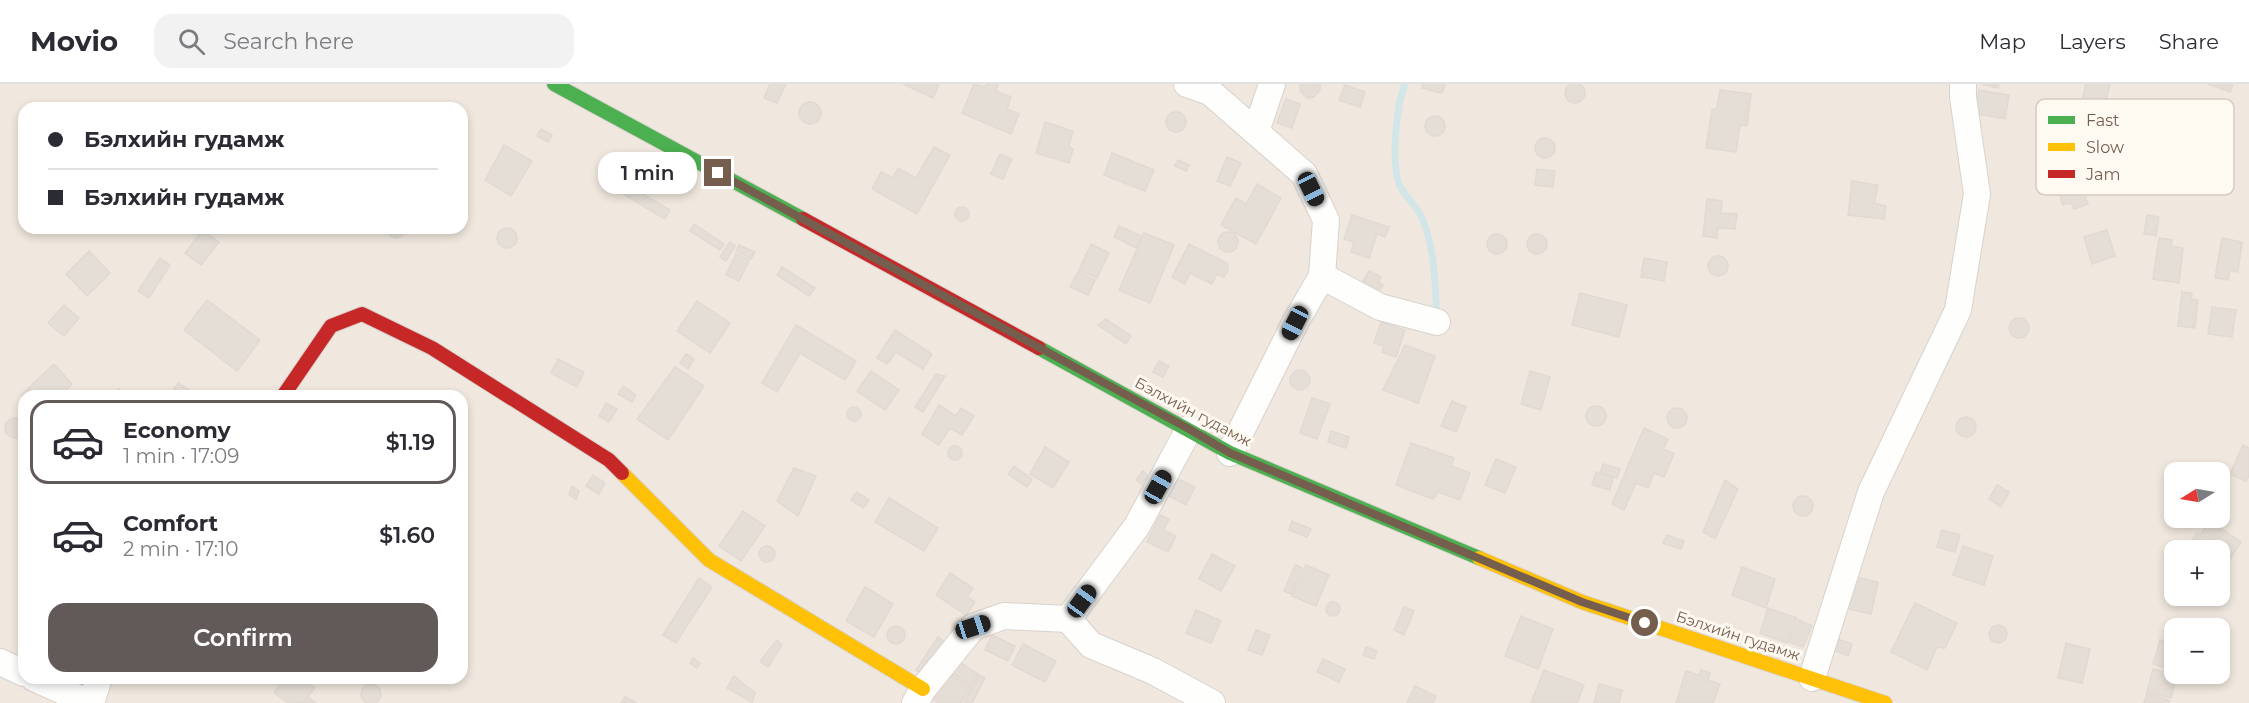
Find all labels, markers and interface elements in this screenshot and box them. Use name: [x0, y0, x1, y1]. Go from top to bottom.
search box: [154, 14, 574, 68]
text: Movio: [30, 24, 118, 58]
icon: search: [175, 25, 208, 58]
text: Search here: [223, 28, 354, 55]
text: Map: [1979, 29, 2026, 54]
text: Layers: [2059, 29, 2126, 54]
text: Share: [2159, 29, 2219, 54]
legend: [2036, 99, 2234, 195]
text: Fast: [2086, 111, 2120, 130]
text: Бэлхийн гудамж: [84, 126, 284, 153]
text: Slow: [2086, 138, 2124, 157]
callout: 1 min: [598, 152, 697, 194]
route end: [704, 159, 731, 186]
text: 1 min: [621, 161, 674, 185]
text: Jam: [2085, 165, 2120, 184]
car: [1295, 169, 1327, 209]
text: Бэлхийн гудамж: [84, 184, 284, 211]
car: [1279, 303, 1311, 343]
street label: Бэлхийн гудамж: [1132, 373, 1255, 451]
icon: car: [51, 415, 105, 469]
text: Economy: [123, 417, 231, 444]
text: $1.19: [386, 429, 435, 456]
text: 1 min · 17:09: [123, 444, 239, 468]
north arrow: [2164, 462, 2230, 528]
map controls: [2164, 462, 2230, 684]
car: [1141, 467, 1175, 507]
icon: car: [51, 508, 105, 562]
text: Comfort: [123, 510, 218, 537]
text: $1.60: [379, 522, 435, 549]
text: 2 min · 17:10: [123, 537, 239, 561]
button: +: [2164, 540, 2230, 606]
car: [1064, 581, 1100, 621]
button: Confirm: [48, 603, 438, 672]
street label: Бэлхийн гудамж: [1674, 606, 1803, 665]
route start: [1631, 609, 1658, 636]
car: [953, 613, 993, 641]
button: −: [2164, 618, 2230, 684]

